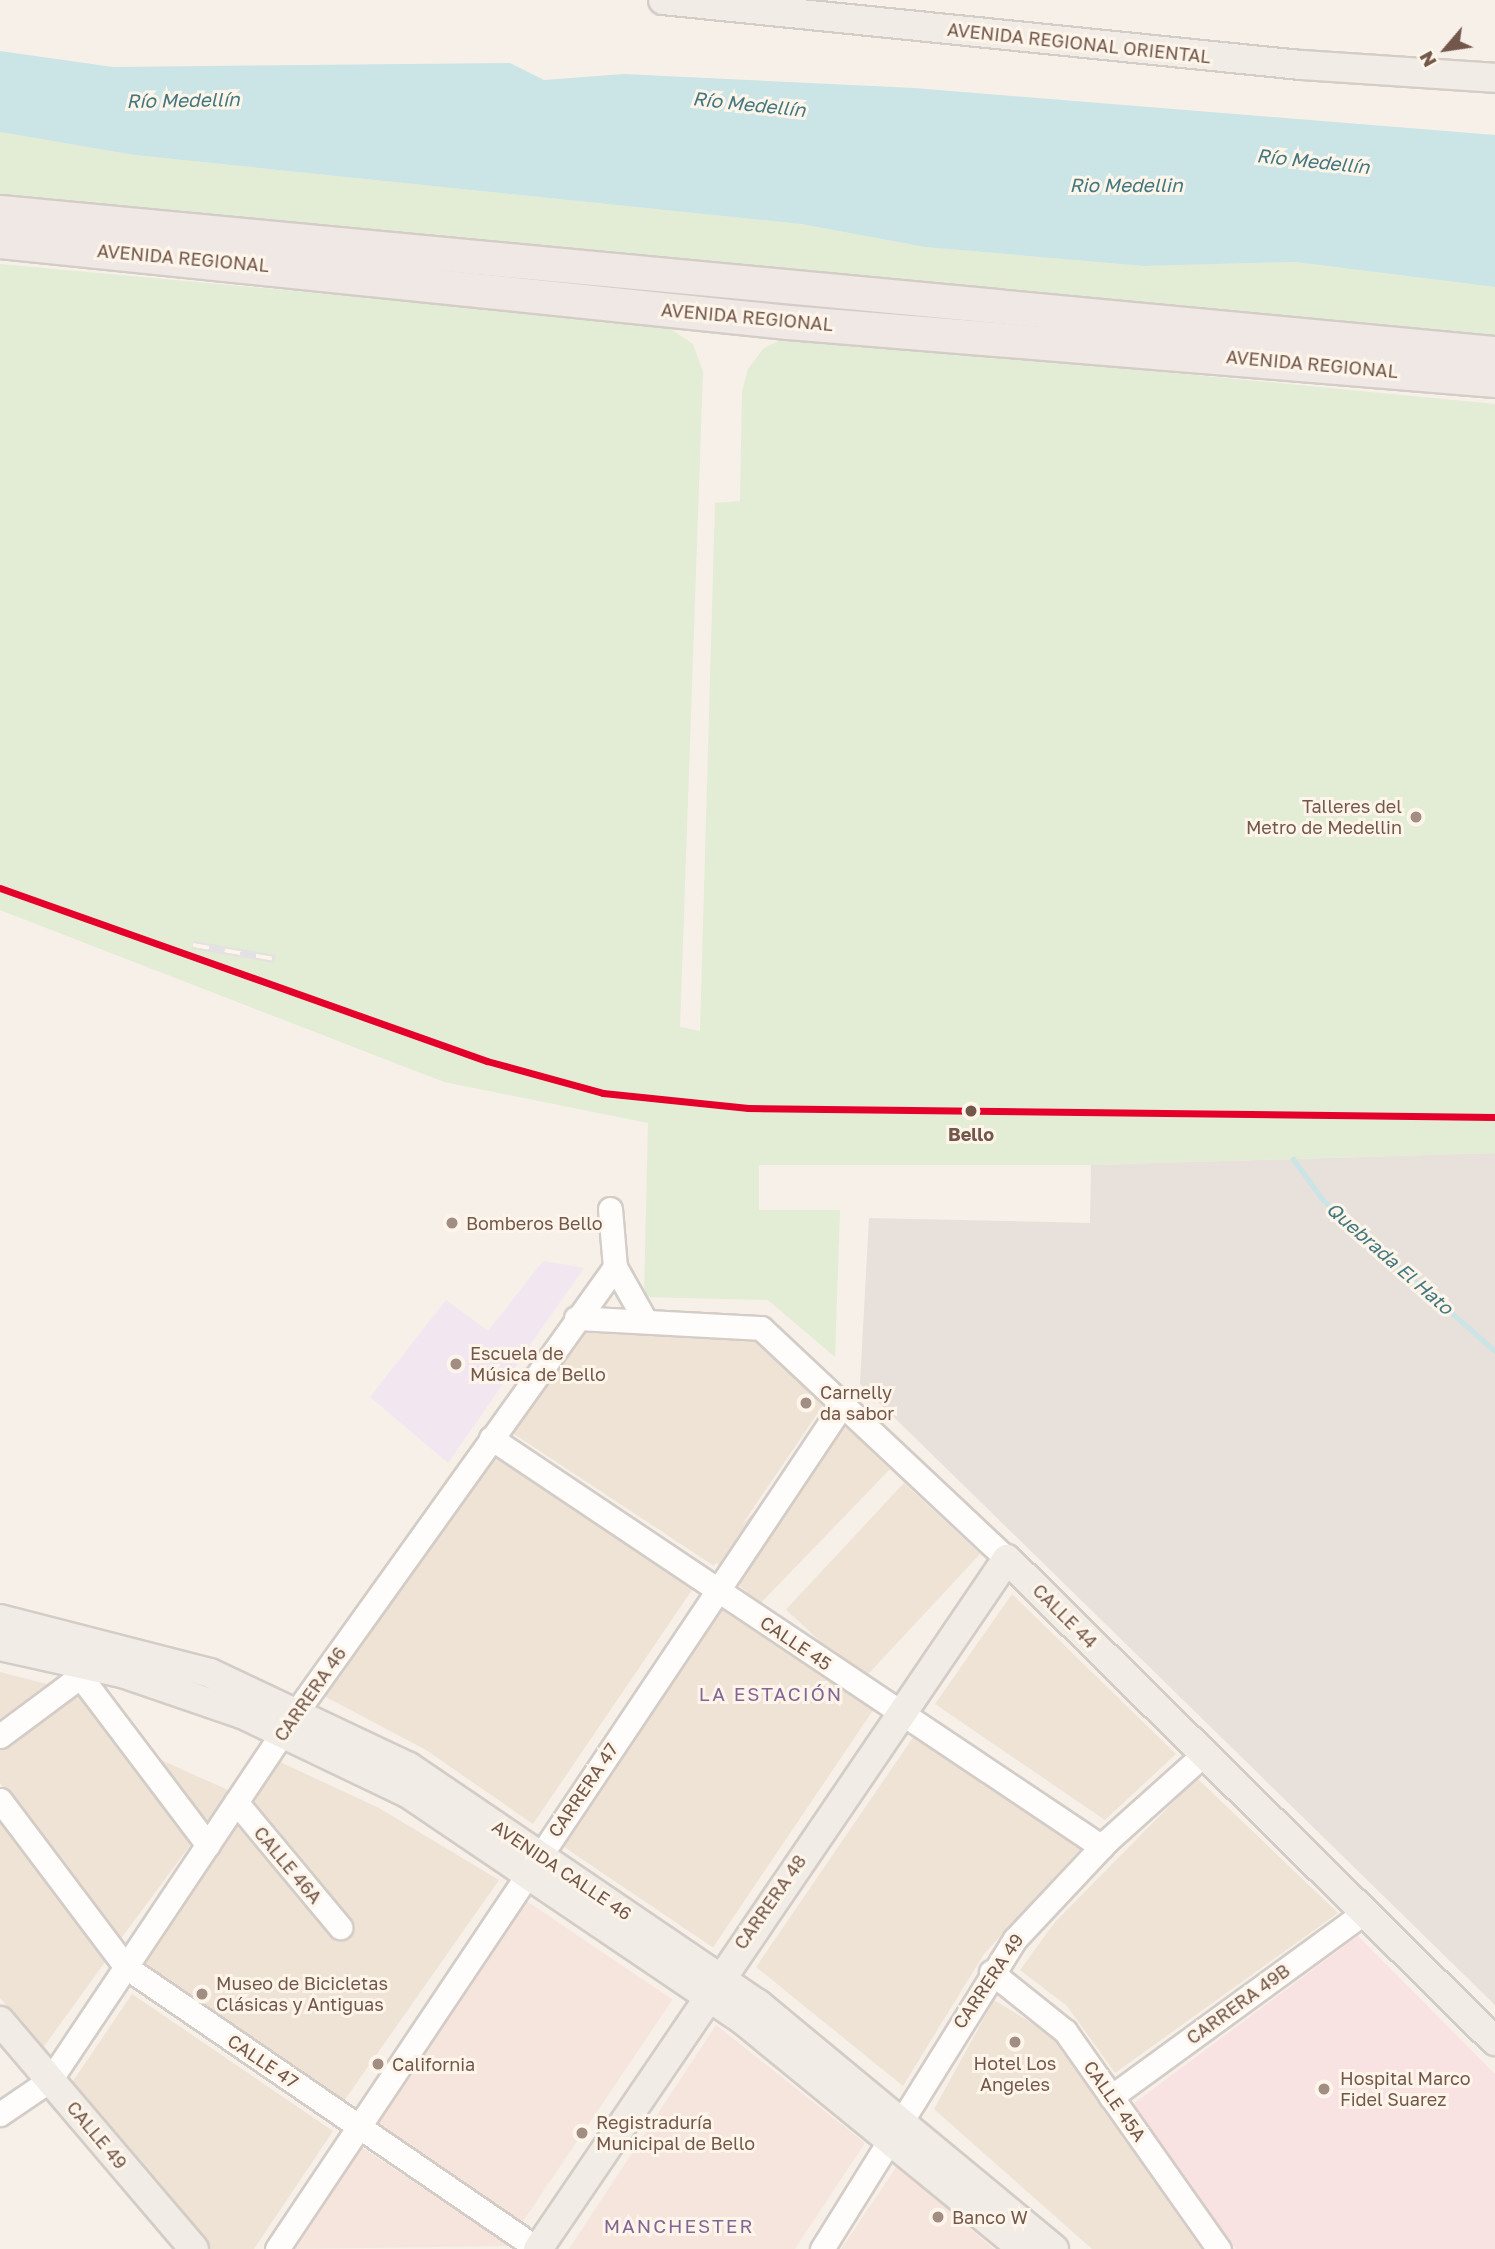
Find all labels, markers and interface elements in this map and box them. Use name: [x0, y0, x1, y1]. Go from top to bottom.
north arrow: [1411, 14, 1481, 84]
street label: AVENIDA REGIONAL ORIENTAL: [946, 18, 1212, 68]
text: N: [1414, 48, 1441, 71]
water label: Río Medellín: [692, 87, 806, 121]
water label: Río Medellín: [126, 88, 240, 112]
water label: Río Medellín: [1256, 144, 1370, 178]
water label: Rio Medellin: [1069, 174, 1183, 196]
street label: AVENIDA REGIONAL: [96, 240, 270, 276]
street label: AVENIDA REGIONAL: [660, 299, 834, 335]
street label: AVENIDA REGIONAL: [1225, 346, 1399, 382]
place label: Talleres del Metro de Medellin: [1246, 796, 1402, 838]
marker: Talleres del Metro de Medellin: [1408, 809, 1424, 825]
marker: Bello: [961, 1101, 981, 1121]
place label: Bello: [948, 1123, 994, 1145]
water label: Quebrada El Hato: [1322, 1197, 1458, 1319]
place label: Bomberos Bello: [466, 1212, 603, 1234]
marker: Bomberos Bello: [444, 1215, 460, 1231]
place label: Escuela de Música de Bello: [470, 1343, 606, 1386]
marker: Escuela de Música de Bello: [448, 1356, 464, 1372]
place label: Carnelly da sabor: [820, 1382, 894, 1424]
marker: Carnelly da sabor: [798, 1395, 814, 1411]
street label: CALLE 44: [1028, 1579, 1102, 1653]
street label: CALLE 45: [756, 1611, 836, 1675]
street label: CARRERA 46: [270, 1643, 350, 1745]
district label: LA ESTACIÓN: [700, 1683, 842, 1705]
street label: CARRERA 47: [544, 1739, 622, 1841]
street label: AVENIDA CALLE 46: [488, 1815, 636, 1925]
street label: CALLE 46A: [250, 1822, 326, 1908]
street label: CARRERA 48: [730, 1851, 810, 1953]
street label: CARRERA 49: [948, 1929, 1028, 2033]
street label: CARRERA 49B: [1182, 1959, 1294, 2049]
place label: Museo de Bicicletas Clásicas y Antiguas: [216, 1973, 388, 2016]
marker: Museo de Bicicletas Clásicas y Antiguas: [194, 1986, 210, 2002]
street label: CALLE 47: [224, 2030, 302, 2092]
marker: Hotel Los Angeles: [1007, 2034, 1023, 2050]
place label: California: [392, 2053, 475, 2075]
place label: Hotel Los Angeles: [974, 2053, 1056, 2096]
marker: California: [370, 2056, 386, 2072]
street label: CALLE 45A: [1079, 2057, 1151, 2145]
place label: Hospital Marco Fidel Suarez: [1340, 2068, 1471, 2110]
marker: Hospital Marco Fidel Suarez: [1314, 2079, 1334, 2099]
street label: CALLE 49: [62, 2097, 132, 2173]
place label: Registraduría Municipal de Bello: [596, 2112, 755, 2154]
marker: Registraduría Municipal de Bello: [574, 2125, 590, 2141]
place label: Banco W: [952, 2206, 1028, 2228]
marker: Banco W: [930, 2209, 946, 2225]
district label: MANCHESTER: [605, 2215, 753, 2237]

